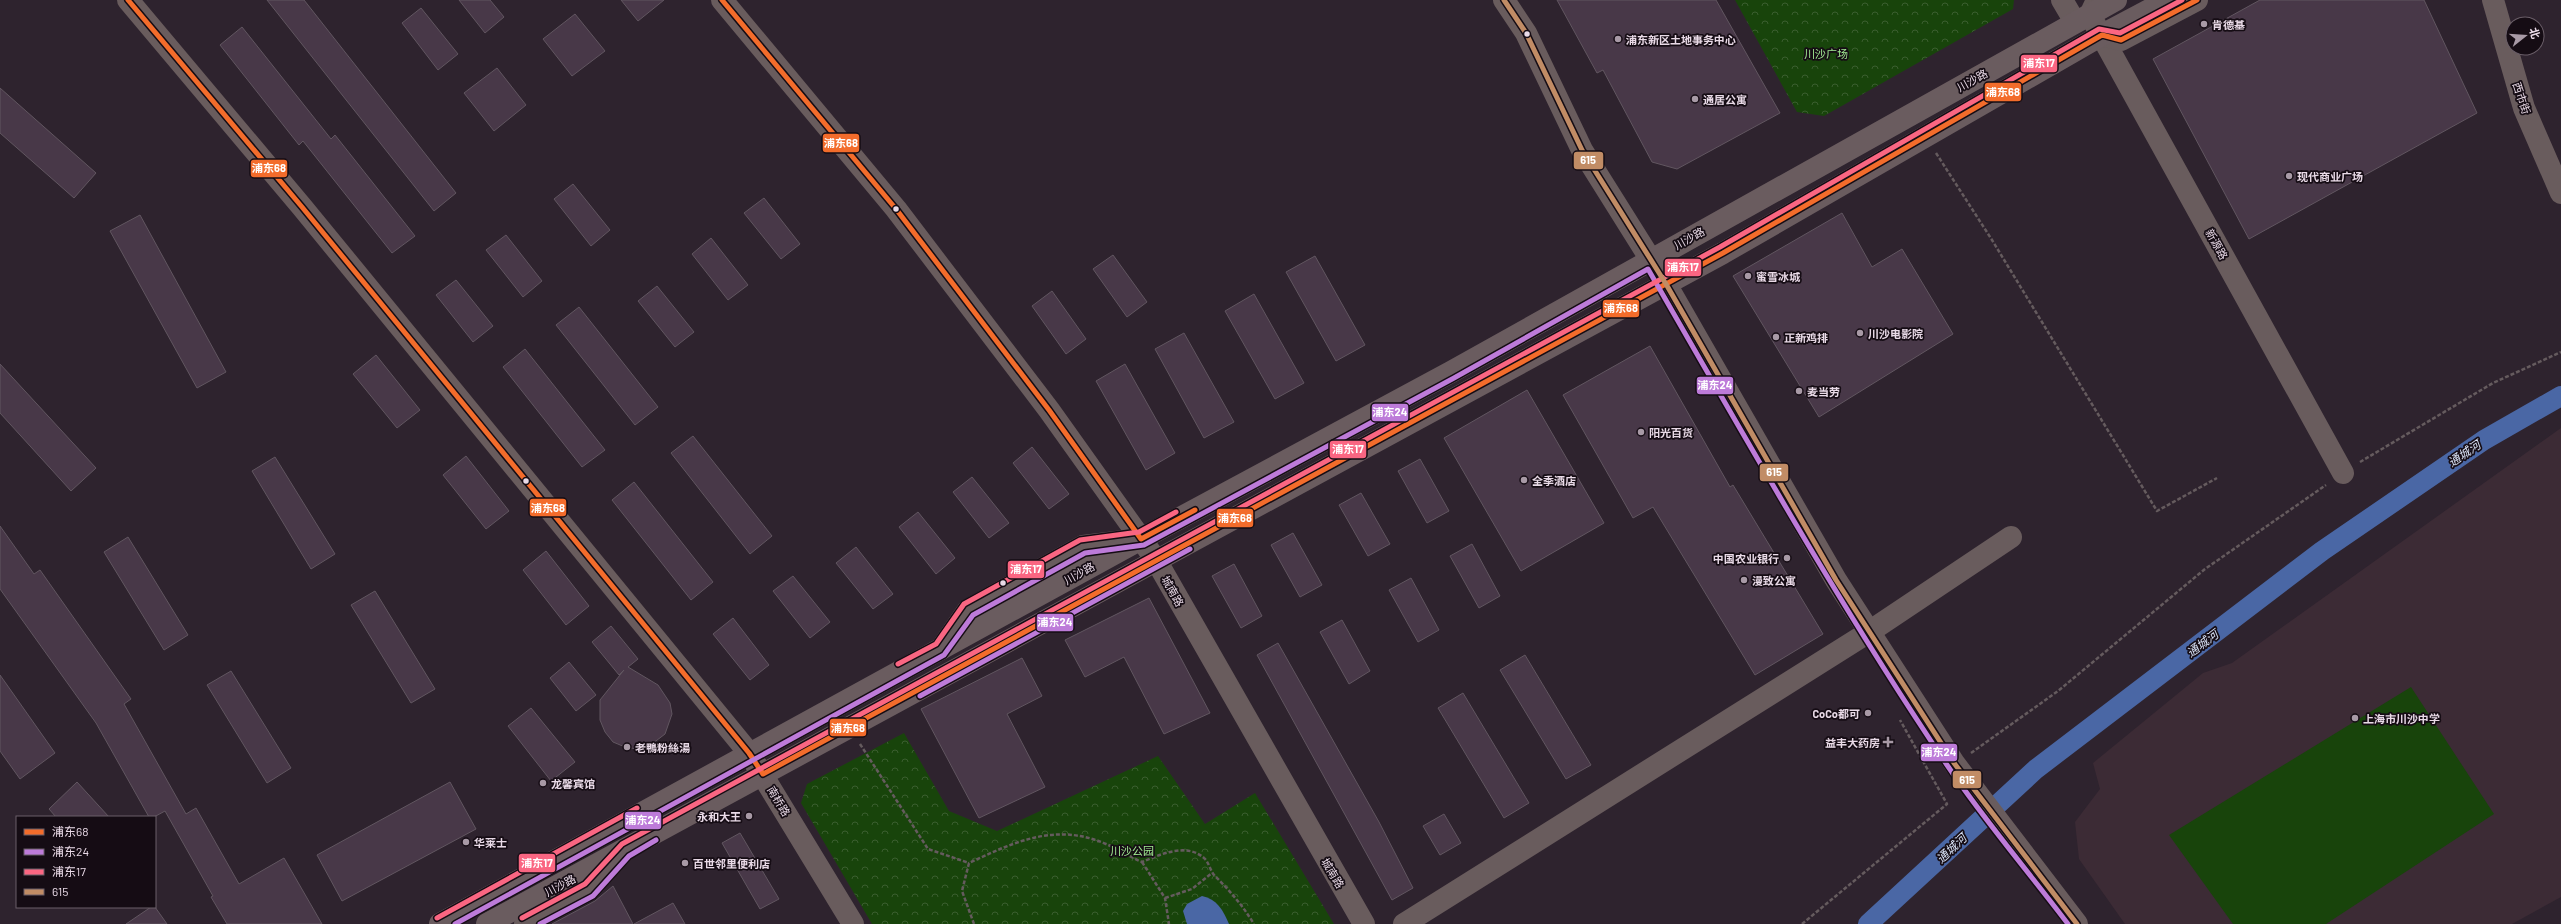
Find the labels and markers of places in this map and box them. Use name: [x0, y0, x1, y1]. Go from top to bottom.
place label: 肯德基: [2212, 18, 2245, 31]
marker: 肯德基: [2199, 19, 2209, 29]
unlabelled marker: [1522, 29, 1532, 39]
place label: 浦东新区土地事务中心: [1626, 33, 1736, 46]
marker: 浦东新区土地事务中心: [1613, 34, 1623, 44]
place label: 通居公寓: [1703, 93, 1747, 106]
marker: 通居公寓: [1690, 94, 1700, 104]
place label: 现代商业广场: [2297, 170, 2363, 183]
marker: 现代商业广场: [2284, 171, 2294, 181]
unlabelled marker: [891, 204, 901, 214]
place label: 蜜雪冰城: [1756, 270, 1801, 283]
marker: 蜜雪冰城: [1743, 271, 1753, 281]
place label: 川沙电影院: [1868, 327, 1923, 340]
marker: 川沙电影院: [1855, 328, 1865, 338]
place label: 正新鸡排: [1784, 331, 1828, 344]
marker: 正新鸡排: [1771, 332, 1781, 342]
place label: 麦当劳: [1807, 385, 1840, 398]
marker: 麦当劳: [1794, 386, 1804, 396]
place label: 阳光百货: [1649, 426, 1693, 439]
marker: 阳光百货: [1636, 427, 1646, 437]
place label: 全季酒店: [1532, 474, 1576, 487]
marker: 全季酒店: [1519, 475, 1529, 485]
unlabelled marker: [521, 476, 531, 486]
place label: 中国农业银行: [1713, 552, 1779, 565]
marker: 中国农业银行: [1782, 553, 1792, 563]
place label: 漫致公寓: [1752, 574, 1796, 587]
marker: 漫致公寓: [1739, 575, 1749, 585]
unlabelled marker: [998, 578, 1008, 588]
place label: CoCo都可: [1812, 707, 1860, 720]
marker: CoCo都可: [1863, 708, 1873, 718]
place label: 上海市川沙中学: [2363, 712, 2440, 725]
marker: 上海市川沙中学: [2350, 713, 2360, 723]
place label: 益丰大药房: [1825, 736, 1880, 749]
marker: 益丰大药房: [1883, 737, 1893, 747]
place label: 老鴨粉絲湯: [635, 741, 690, 754]
marker: 老鴨粉絲湯: [622, 742, 632, 752]
place label: 龙馨宾馆: [551, 777, 595, 790]
marker: 龙馨宾馆: [538, 778, 548, 788]
place label: 永和大王: [697, 810, 741, 823]
marker: 永和大王: [744, 811, 754, 821]
place label: 华莱士: [474, 836, 507, 849]
marker: 华莱士: [461, 837, 471, 847]
place label: 百世邻里便利店: [693, 857, 770, 870]
marker: 百世邻里便利店: [680, 858, 690, 868]

